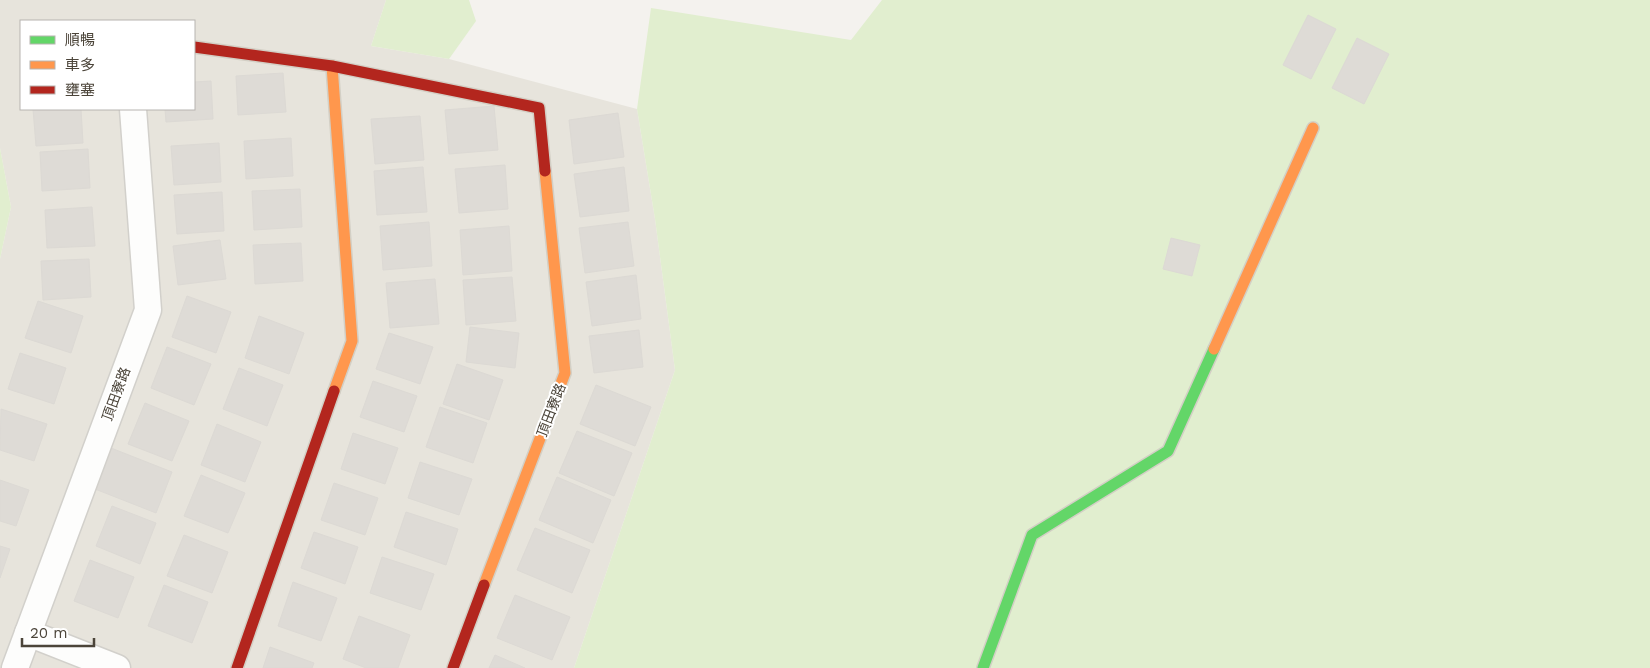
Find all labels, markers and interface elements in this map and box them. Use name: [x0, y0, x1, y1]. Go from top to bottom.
legend: [20, 20, 195, 110]
text: 順暢: [65, 31, 95, 49]
text: 車多: [65, 56, 95, 74]
text: 壅塞: [65, 81, 95, 99]
street label: 頂田寮路: [99, 365, 133, 423]
street label: 頂田寮路: [533, 381, 569, 439]
scale bar: [22, 616, 95, 648]
text: 20 m: [30, 624, 68, 642]

